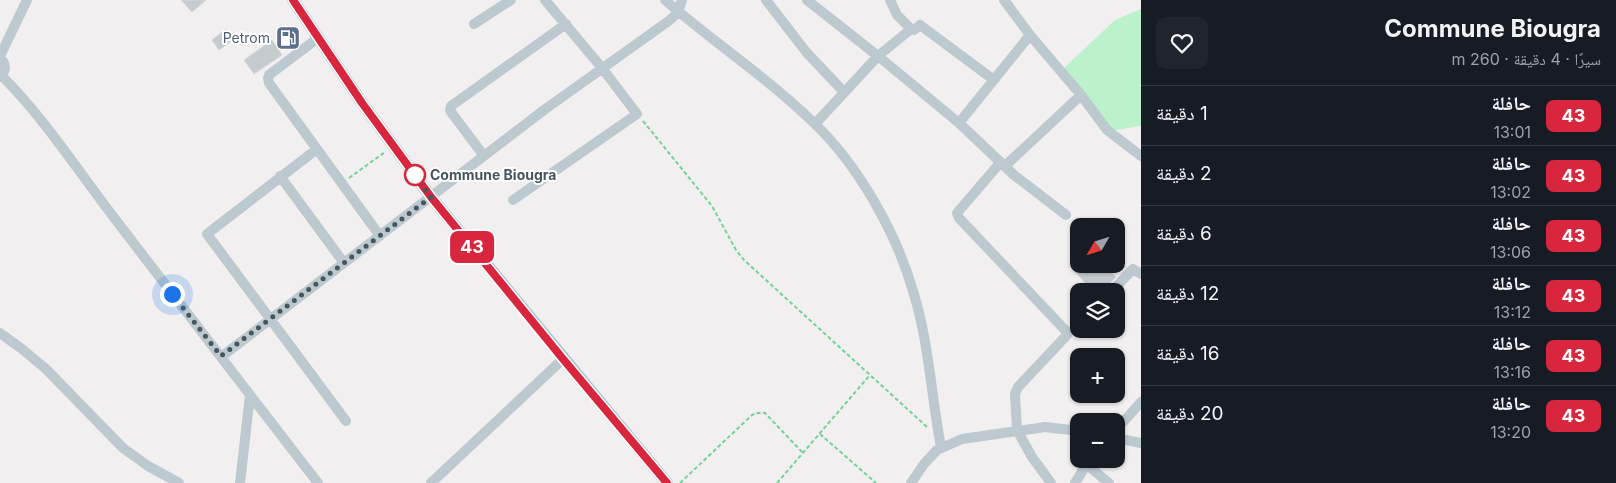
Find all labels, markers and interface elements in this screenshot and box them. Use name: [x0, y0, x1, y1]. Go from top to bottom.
text: Commune Biougra: [1384, 14, 1601, 43]
button: heart: [1156, 17, 1208, 69]
fuel station icon: Petrom: [275, 25, 301, 51]
place label: Petrom: [223, 29, 270, 46]
text: سيرًا · 4 دقيقة · 260 m: [1452, 49, 1601, 69]
text: حافلة: [1492, 92, 1531, 115]
text: 1 دقيقة: [1156, 102, 1208, 125]
text: 43: [1562, 105, 1585, 126]
text: 13:01: [1493, 122, 1531, 142]
text: حافلة: [1492, 152, 1531, 175]
text: 2 دقيقة: [1156, 162, 1212, 185]
marker: Commune Biougra: [404, 164, 426, 186]
text: 43: [1562, 165, 1585, 186]
place label: Commune Biougra: [430, 166, 556, 183]
text: 13:02: [1490, 182, 1531, 202]
text: حافلة: [1492, 212, 1531, 235]
north arrow: [1070, 218, 1125, 272]
map controls: [1070, 218, 1125, 468]
text: 6 دقيقة: [1156, 222, 1212, 245]
text: 43: [1562, 225, 1585, 246]
line badge: 43: [450, 231, 494, 263]
text: 43: [460, 236, 484, 257]
text: 13:06: [1490, 242, 1531, 262]
text: حافلة: [1492, 272, 1531, 295]
your location: [160, 282, 185, 307]
text: 12 دقيقة: [1156, 282, 1219, 305]
button: layers: [1070, 283, 1125, 338]
text: 43: [1562, 285, 1585, 306]
text: 13:12: [1494, 302, 1531, 322]
text: حافلة: [1492, 332, 1531, 355]
text: 16 دقيقة: [1156, 342, 1220, 365]
text: 43: [1562, 345, 1585, 366]
button: +: [1070, 348, 1125, 403]
text: 13:16: [1494, 362, 1531, 382]
text: حافلة: [1492, 392, 1531, 415]
text: 20 دقيقة: [1156, 402, 1224, 425]
text: 43: [1562, 405, 1585, 426]
button: −: [1070, 413, 1125, 468]
text: 13:20: [1490, 422, 1531, 442]

